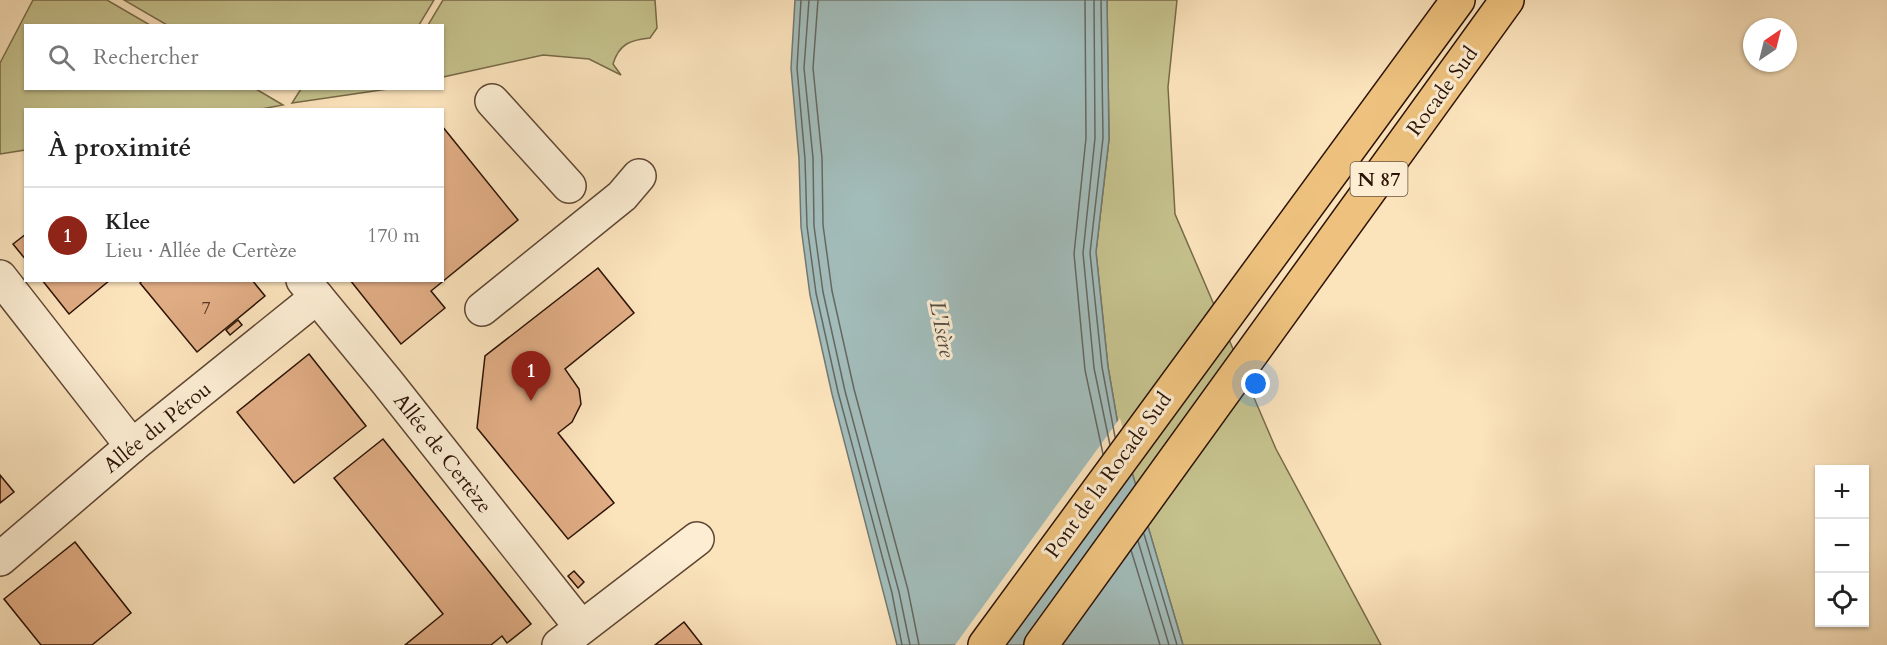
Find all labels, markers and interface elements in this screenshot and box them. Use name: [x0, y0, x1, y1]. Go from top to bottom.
north arrow: [1743, 18, 1797, 72]
search box: [24, 24, 444, 90]
icon: search: [45, 41, 78, 74]
street label: Rocade Sud: [1400, 41, 1485, 142]
text: Rechercher: [93, 42, 198, 72]
text: À proximité: [48, 130, 191, 165]
road number: N 87: [1350, 162, 1408, 196]
text: Klee: [105, 207, 150, 237]
text: 1: [62, 222, 73, 249]
text: 170 m: [367, 222, 420, 249]
text: Lieu · Allée de Certèze: [105, 237, 297, 264]
house number: 7: [201, 296, 211, 321]
water label: L'Isère: [922, 298, 962, 361]
pin: 1: [512, 352, 550, 401]
your location: [1241, 369, 1270, 398]
street label: Allée du Pérou: [97, 375, 217, 480]
street label: Pont de la Rocade Sud: [1038, 386, 1178, 564]
street label: Allée de Certèze: [387, 387, 499, 519]
map controls: [1815, 465, 1869, 627]
button: +: [1815, 465, 1869, 519]
button: −: [1815, 519, 1869, 573]
button: locate: [1815, 573, 1869, 627]

